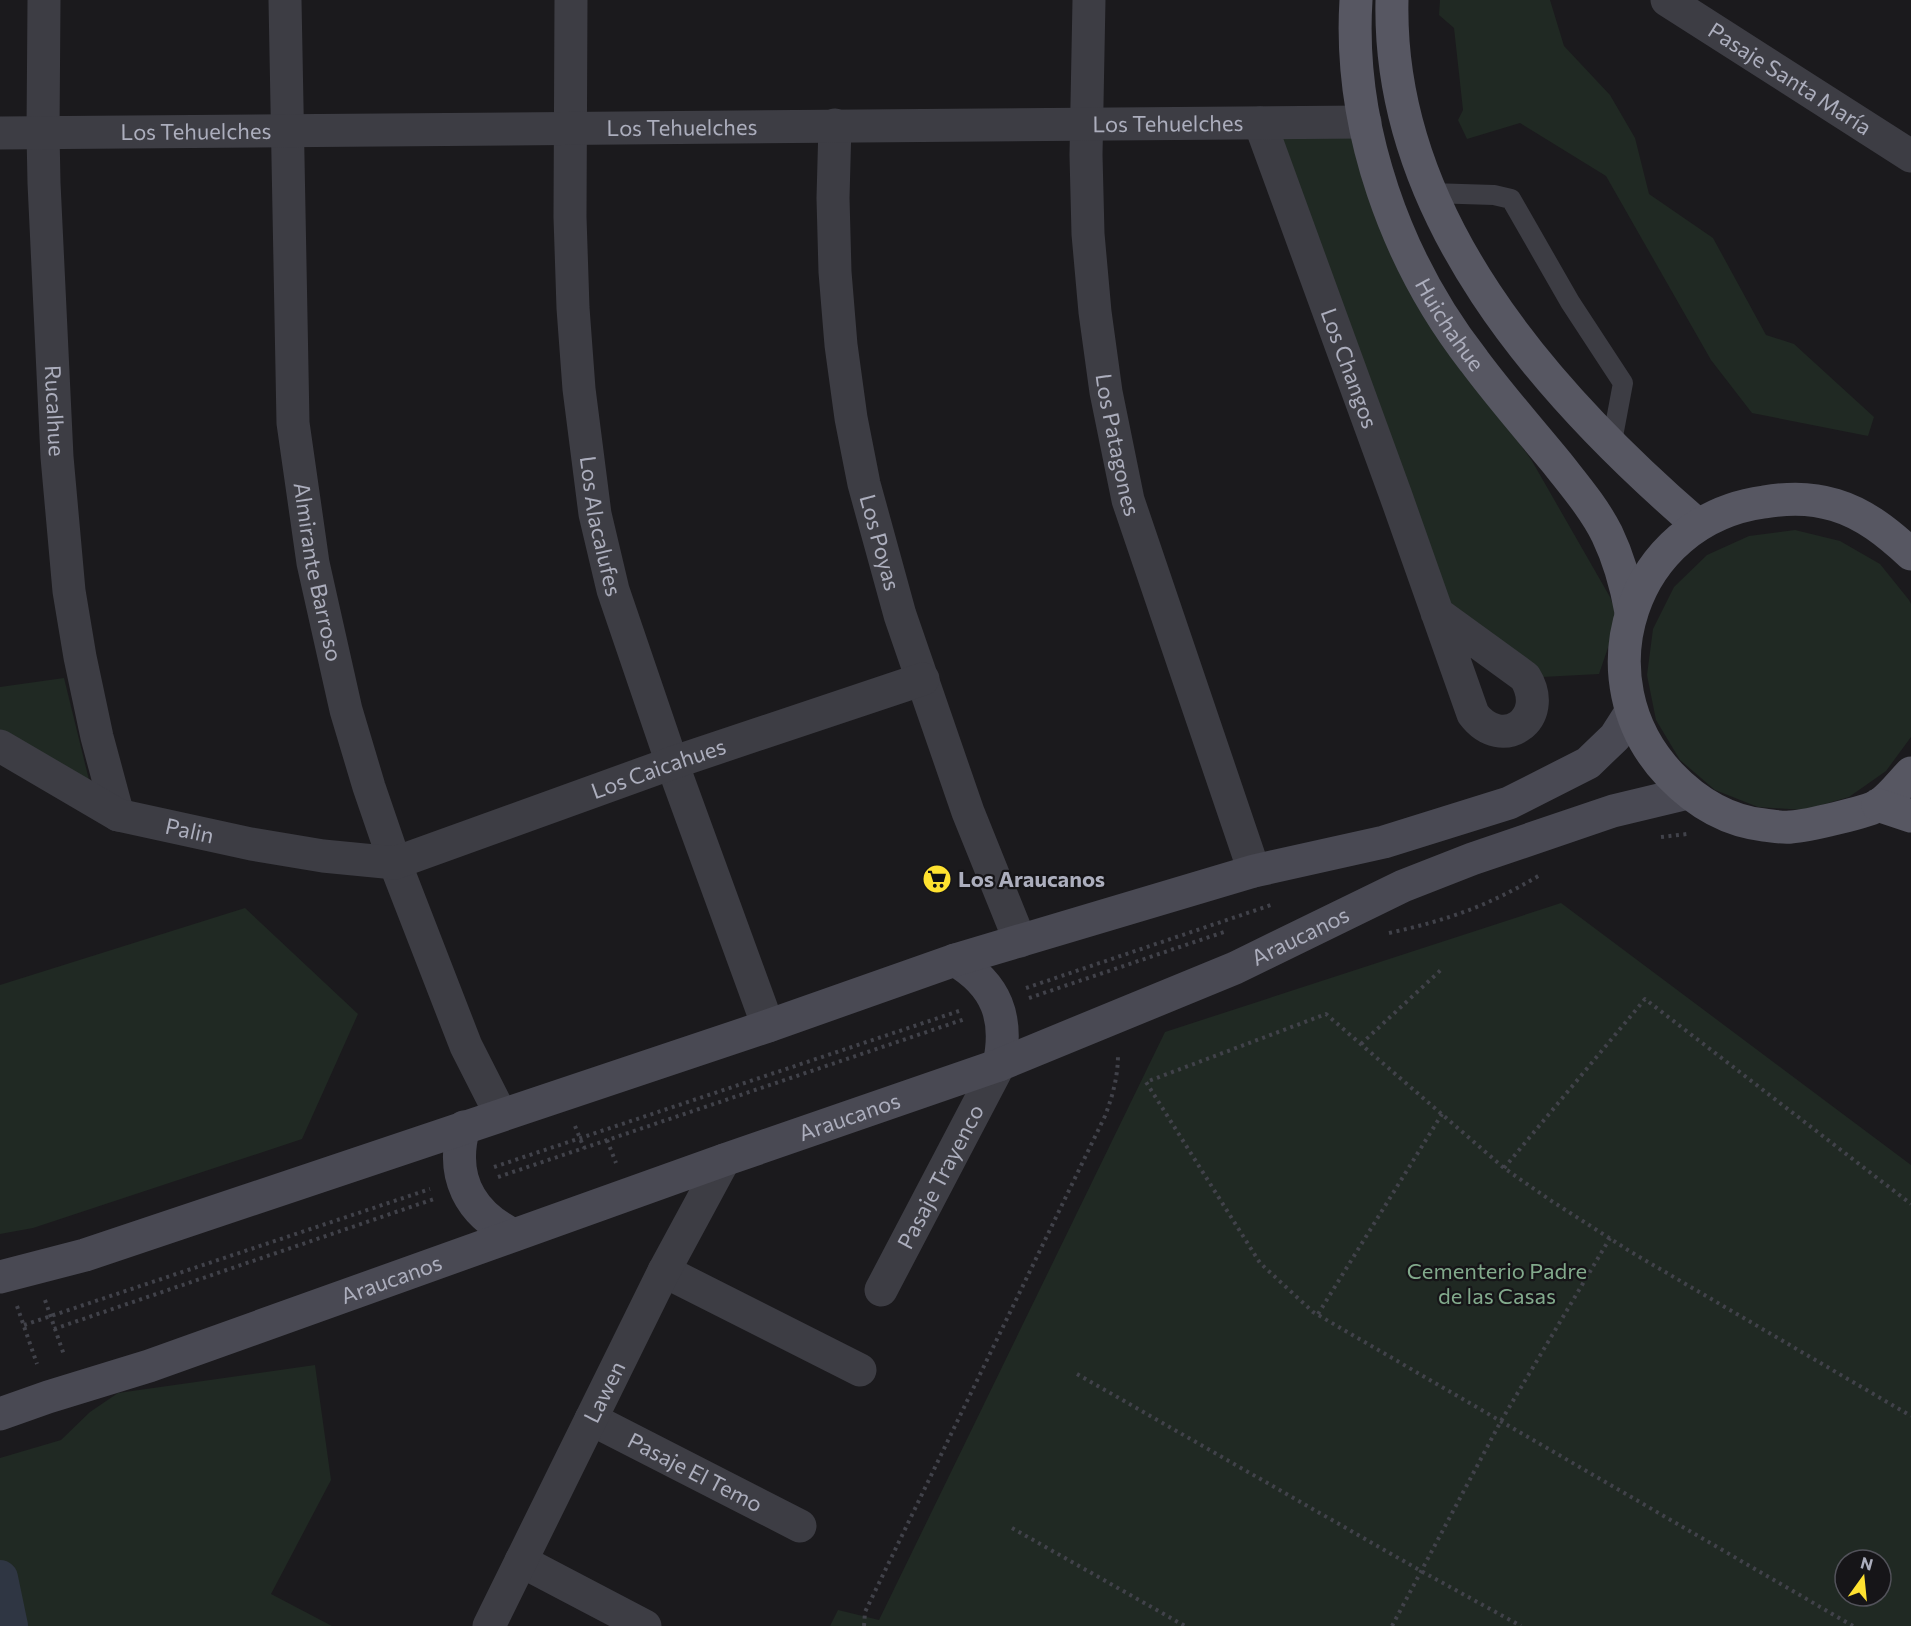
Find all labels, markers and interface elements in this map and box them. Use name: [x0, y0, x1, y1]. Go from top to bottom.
street label: Pasaje Santa María: [1704, 16, 1877, 140]
street label: Los Tehuelches: [1092, 109, 1244, 137]
street label: Los Tehuelches: [606, 113, 758, 141]
street label: Los Tehuelches: [120, 117, 272, 145]
street label: Huichahue: [1410, 273, 1491, 376]
street label: Los Changos: [1316, 304, 1384, 432]
street label: Rucalhue: [40, 364, 71, 457]
street label: Los Patagones: [1091, 372, 1146, 519]
street label: Los Alacalufes: [575, 454, 628, 600]
street label: Almirante Barroso: [289, 480, 349, 664]
street label: Los Poyas: [854, 491, 907, 594]
street label: Los Caicahues: [587, 732, 729, 804]
street label: Palin: [163, 812, 217, 849]
supermarket icon: Los Araucanos: [921, 863, 953, 895]
place label: Los Araucanos: [958, 865, 1105, 892]
street label: Araucanos: [1247, 900, 1353, 971]
street label: Araucanos: [795, 1086, 903, 1146]
street label: Pasaje Trayenco: [891, 1099, 989, 1253]
street label: Araucanos: [337, 1248, 445, 1309]
park label: Cementerio Padre de las Casas: [1407, 1257, 1587, 1309]
street label: Lawen: [577, 1356, 631, 1427]
street label: Pasaje El Temo: [624, 1426, 767, 1518]
north arrow: [1833, 1548, 1893, 1608]
text: N: [1859, 1552, 1875, 1574]

